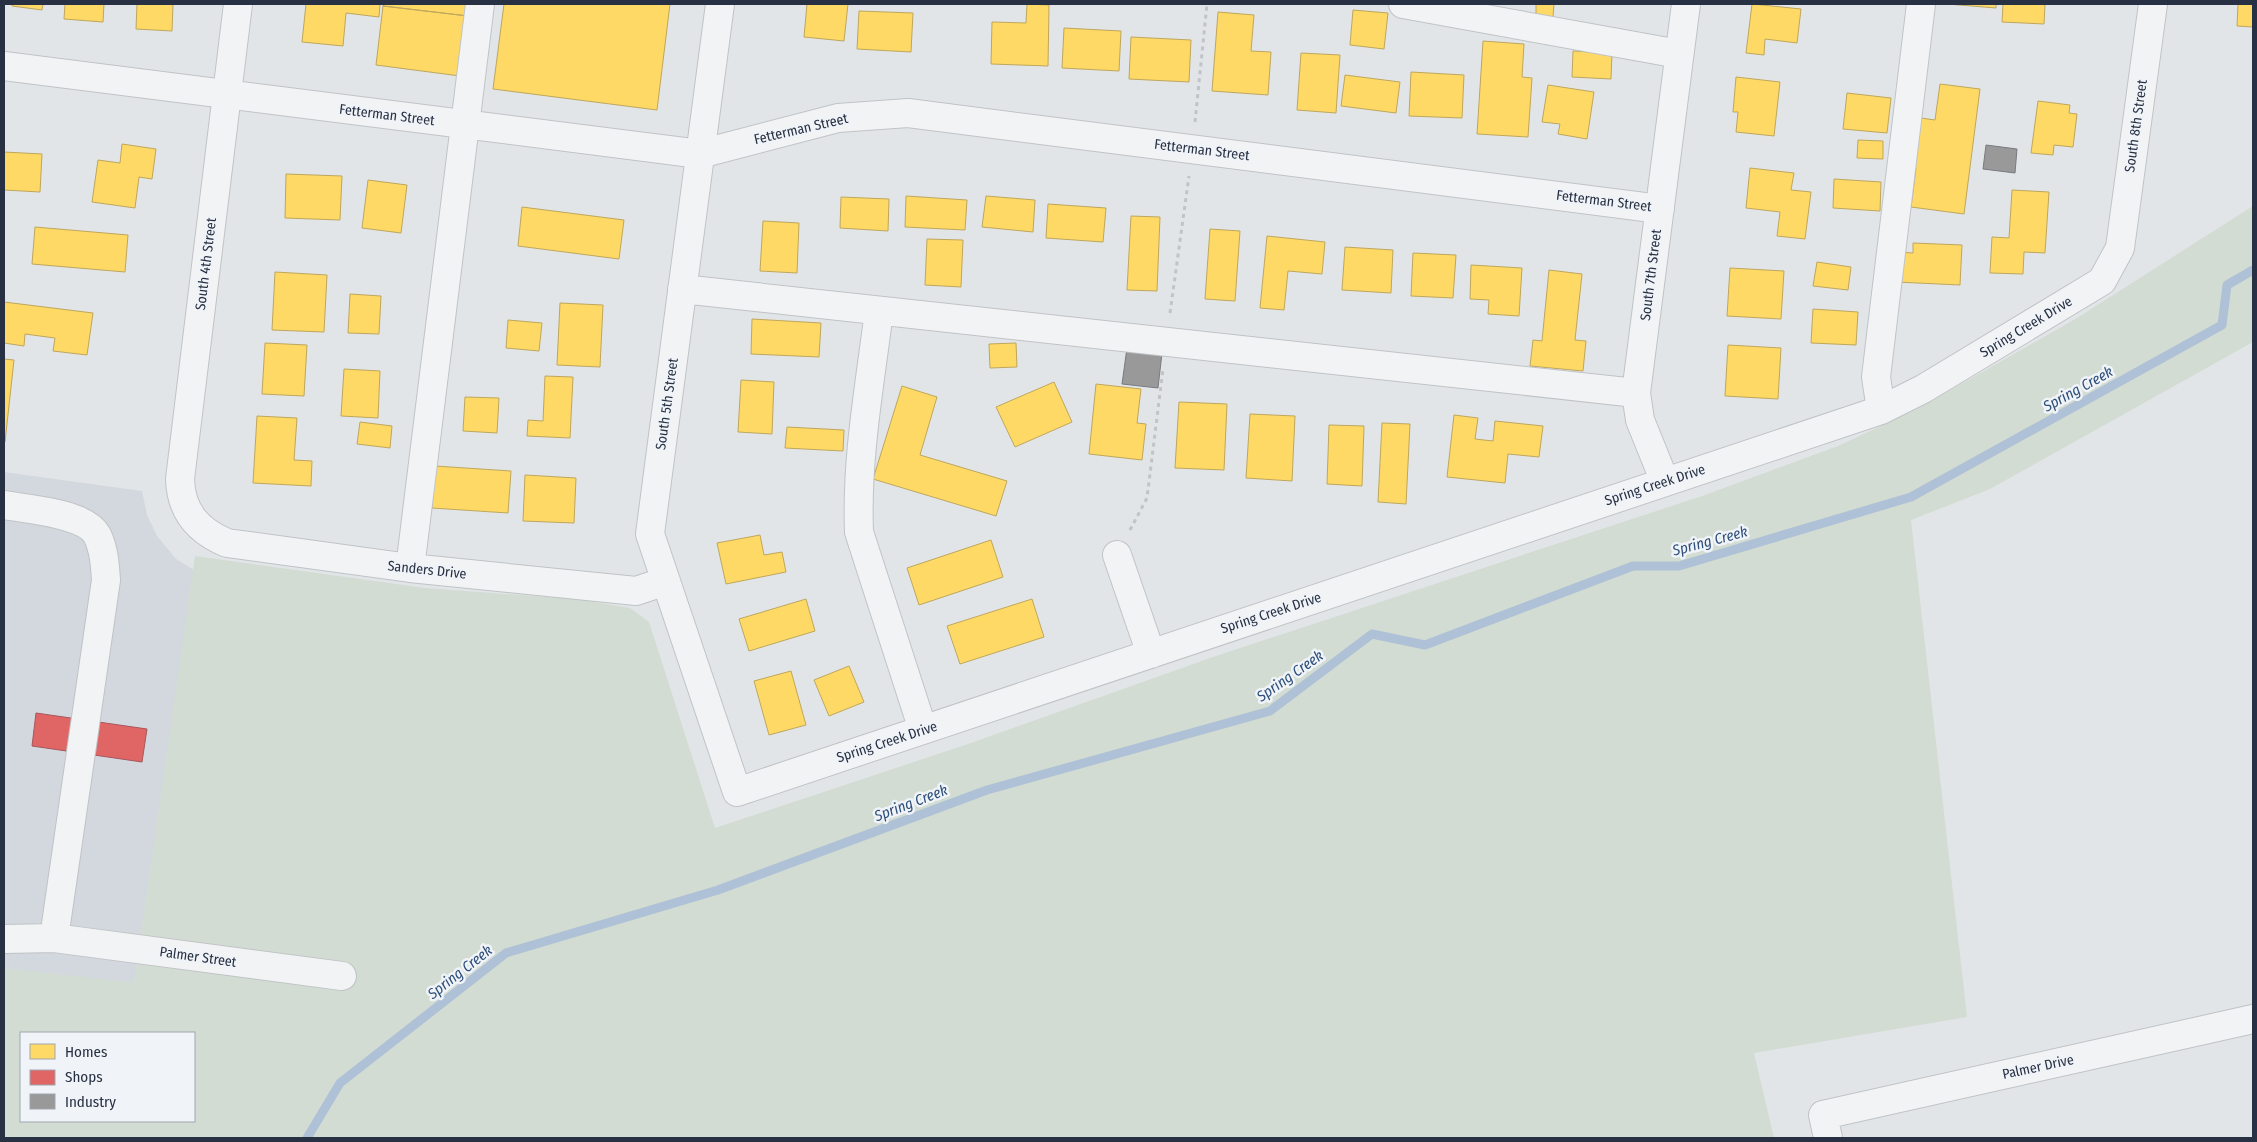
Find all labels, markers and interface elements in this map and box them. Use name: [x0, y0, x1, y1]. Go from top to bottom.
street label: South 8th Street: [2121, 78, 2151, 174]
street label: Fetterman Street: [338, 101, 436, 129]
street label: Fetterman Street: [752, 110, 850, 148]
street label: Fetterman Street: [1153, 136, 1251, 164]
street label: Fetterman Street: [1555, 187, 1653, 215]
street label: South 4th Street: [192, 216, 220, 311]
street label: South 7th Street: [1637, 228, 1665, 322]
street label: Spring Creek Drive: [1977, 293, 2075, 361]
street label: South 5th Street: [652, 356, 682, 451]
water label: Spring Creek: [2039, 362, 2117, 416]
street label: Spring Creek Drive: [1603, 461, 1708, 509]
water label: Spring Creek: [1669, 522, 1750, 560]
street label: Sanders Drive: [387, 557, 467, 583]
street label: Spring Creek Drive: [1219, 589, 1324, 637]
water label: Spring Creek: [1252, 646, 1327, 706]
street label: Spring Creek Drive: [835, 718, 940, 766]
water label: Spring Creek: [871, 781, 951, 826]
water label: Spring Creek: [423, 941, 496, 1003]
street label: Palmer Street: [159, 943, 238, 971]
legend: [20, 1032, 195, 1122]
text: Homes: [65, 1043, 107, 1061]
street label: Palmer Drive: [2001, 1051, 2075, 1083]
text: Shops: [65, 1068, 103, 1086]
text: Industry: [65, 1093, 116, 1111]

